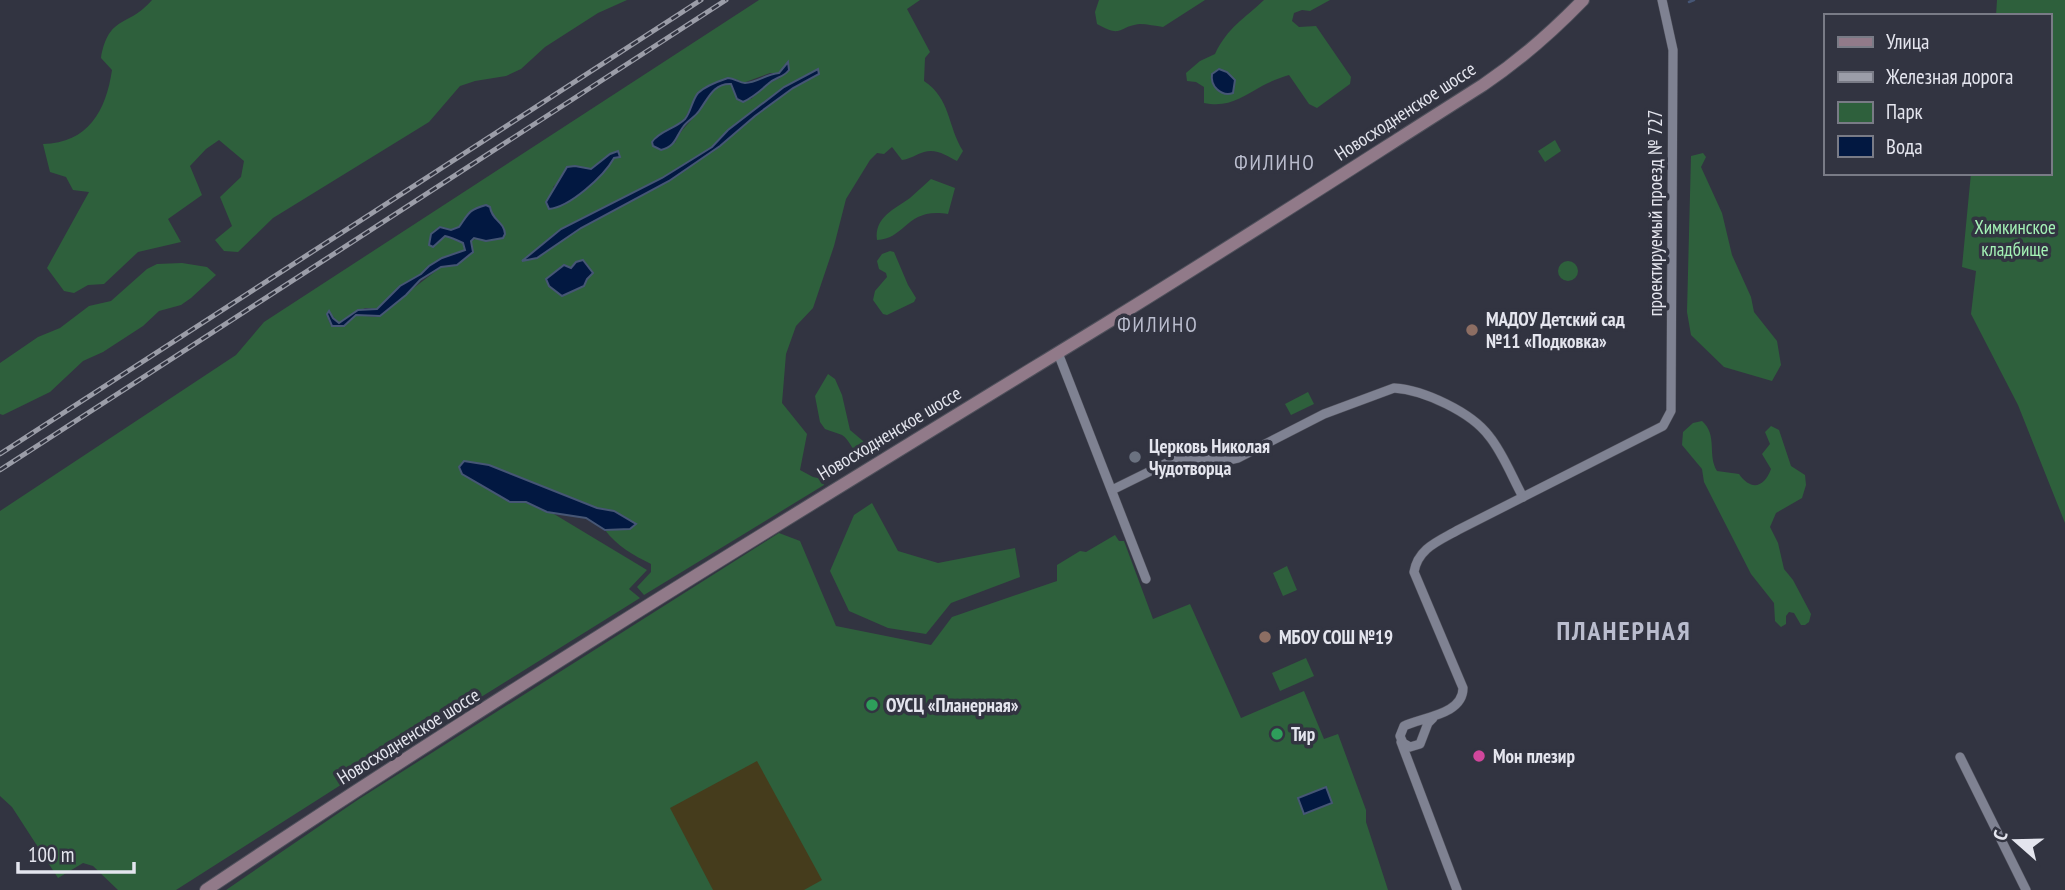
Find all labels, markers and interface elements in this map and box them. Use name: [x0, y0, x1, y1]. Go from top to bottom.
legend: [1824, 14, 2051, 175]
text: Улица: [1886, 28, 1929, 55]
street label: Новосходненское шоссе: [1330, 56, 1480, 166]
text: Железная дорога: [1885, 63, 2013, 90]
text: Парк: [1886, 98, 1923, 125]
street label: проектируемый проезд № 727: [1643, 110, 1667, 316]
text: Вода: [1886, 133, 1923, 160]
district label: ФИЛИНО: [1234, 149, 1316, 176]
park label: Химкинское кладбище: [1974, 215, 2056, 261]
place label: МАДОУ Детский сад №11 «Подковка»: [1486, 307, 1625, 353]
district label: ФИЛИНО: [1117, 311, 1199, 338]
marker: МАДОУ Детский сад №11 «Подковка»: [1464, 322, 1480, 338]
street label: Новосходненское шоссе: [813, 381, 965, 485]
place label: Церковь Николая Чудотворца: [1149, 434, 1270, 480]
marker: Церковь Николая Чудотворца: [1127, 449, 1143, 465]
district label: ПЛАНЕРНАЯ: [1556, 614, 1692, 647]
place label: МБОУ СОШ №19: [1279, 625, 1393, 649]
marker: МБОУ СОШ №19: [1257, 629, 1273, 645]
street label: Новосходненское шоссе: [332, 682, 484, 789]
place label: ОУСЦ «Планерная»: [886, 693, 1019, 717]
marker: ОУСЦ «Планерная»: [864, 697, 880, 713]
place label: Тир: [1291, 722, 1316, 746]
marker: Тир: [1269, 726, 1285, 742]
place label: Мон плезир: [1493, 744, 1575, 768]
marker: Мон плезир: [1471, 748, 1487, 764]
north arrow: [1981, 806, 2051, 876]
text: С: [1987, 827, 2013, 843]
scale bar: [18, 830, 133, 874]
text: 100 m: [28, 841, 74, 868]

